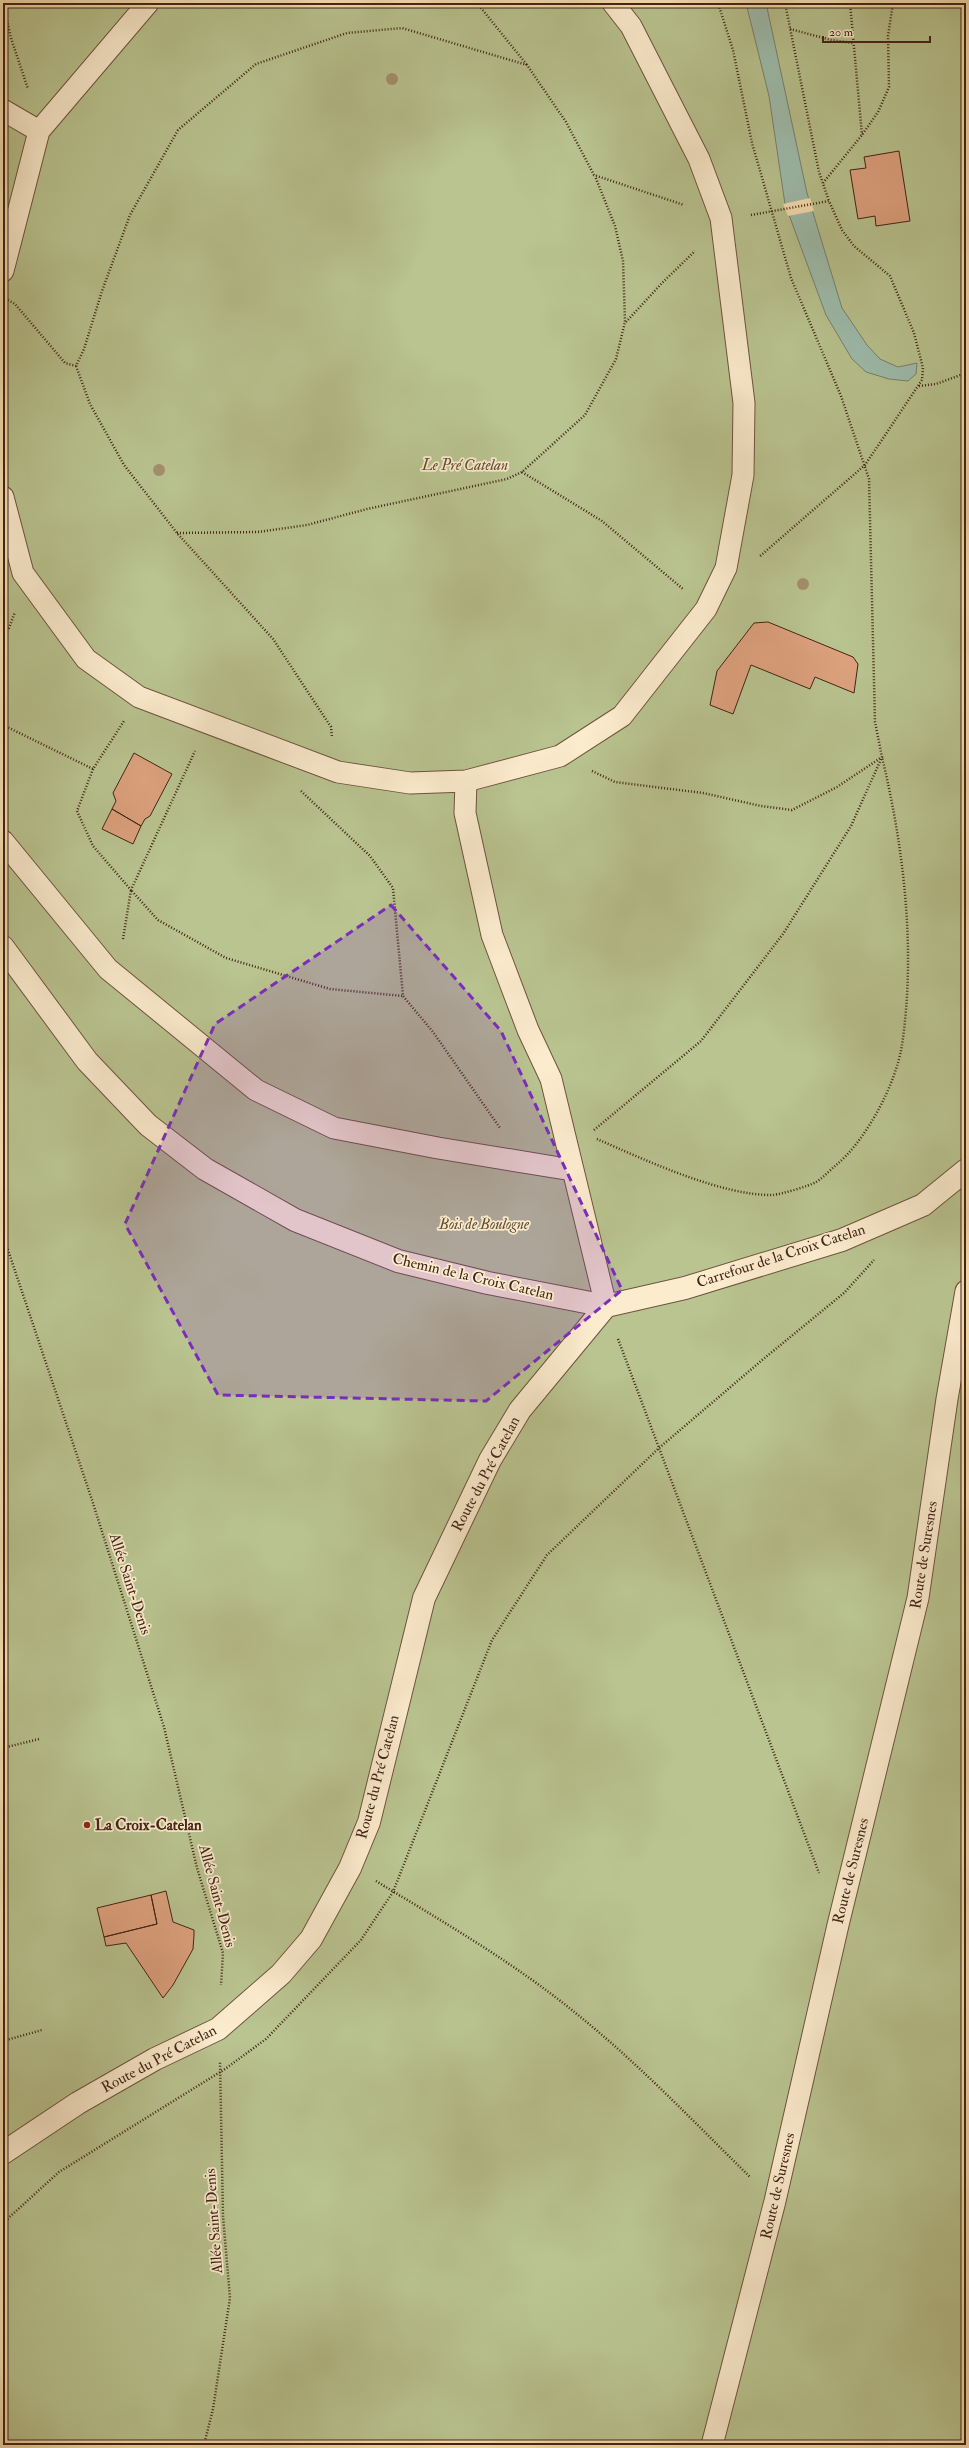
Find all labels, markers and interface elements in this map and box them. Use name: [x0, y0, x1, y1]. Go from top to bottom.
scale bar: [823, 18, 930, 44]
text: 20 m: [829, 25, 854, 40]
park label: Le Pré Catelan: [421, 456, 508, 475]
park label: Bois de Boulogne: [438, 1215, 530, 1234]
street label: Carrefour de la Croix Catelan: [694, 1220, 868, 1292]
street label: Chemin de la Croix Catelan: [391, 1249, 556, 1305]
street label: Route du Pré Catelan: [448, 1413, 524, 1535]
street label: Route de Suresnes: [906, 1500, 942, 1610]
street label: Allée Saint-Denis: [104, 1530, 155, 1637]
street label: Route du Pré Catelan: [352, 1713, 404, 1841]
place label: La Croix-Catelan: [95, 1816, 202, 1835]
street label: Route de Suresnes: [829, 1816, 873, 1926]
marker: La Croix-Catelan: [82, 1820, 92, 1830]
street label: Allée Saint-Denis: [194, 1842, 240, 1949]
street label: Route du Pré Catelan: [98, 2021, 220, 2097]
street label: Route de Suresnes: [757, 2131, 799, 2241]
street label: Allée Saint-Denis: [201, 2168, 227, 2275]

